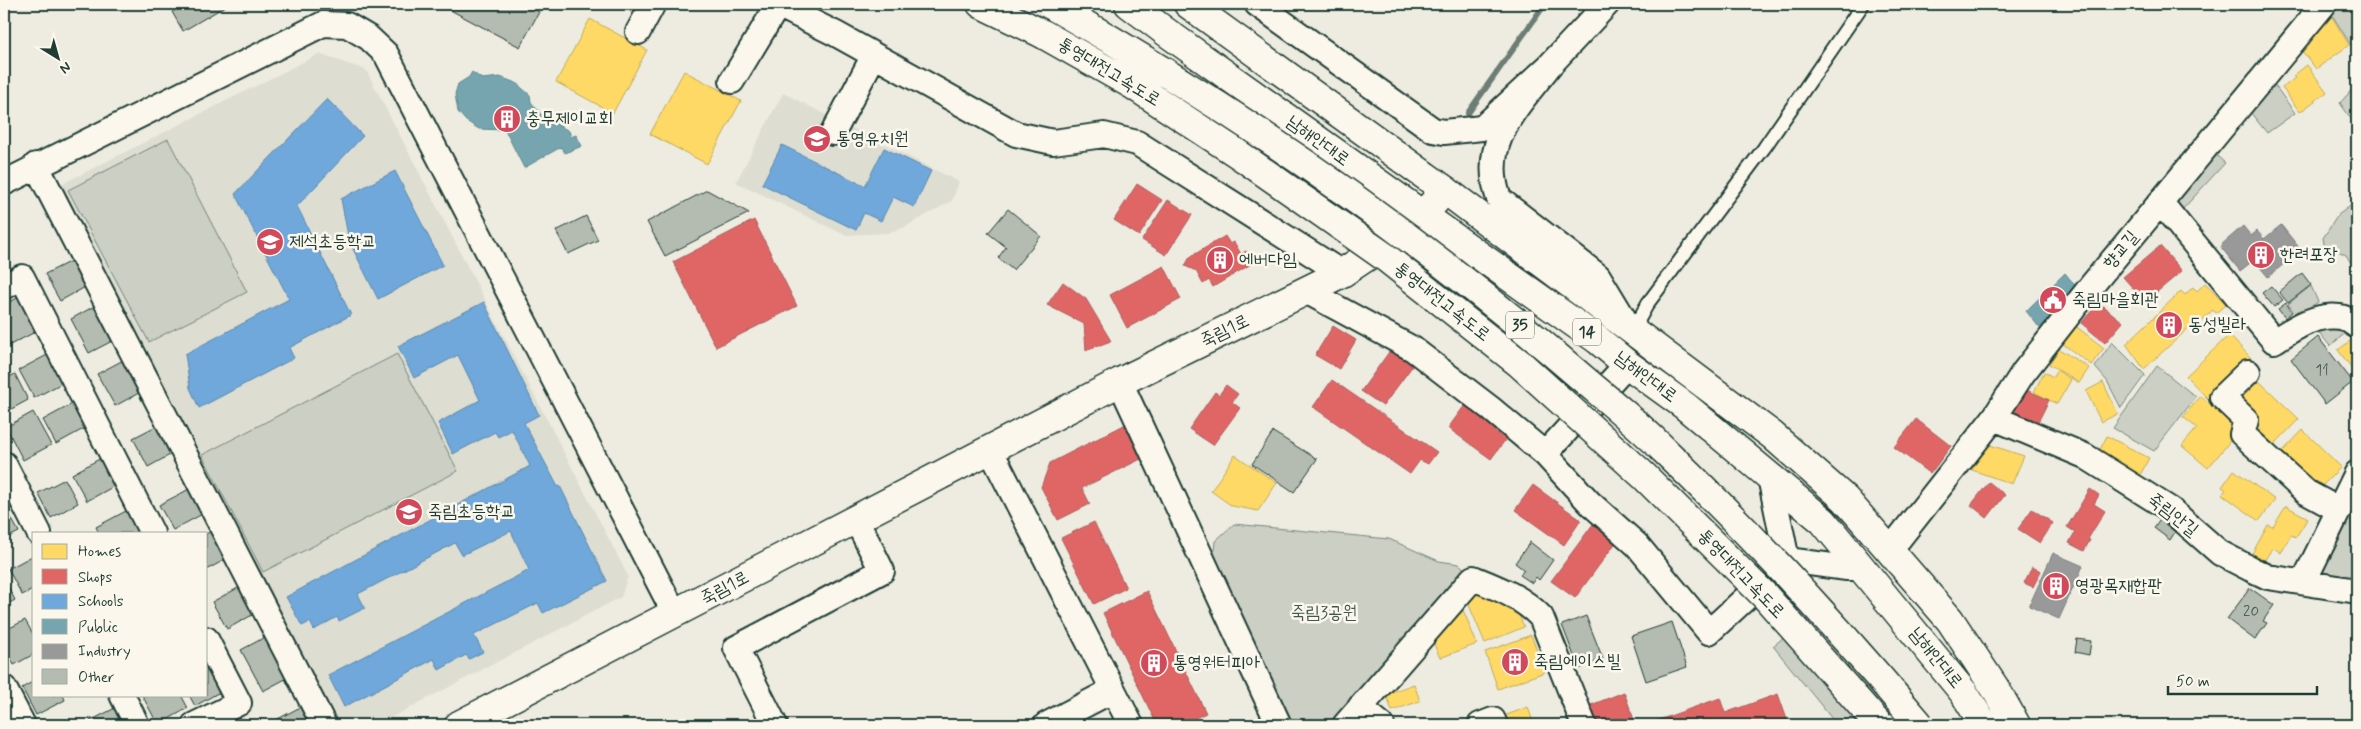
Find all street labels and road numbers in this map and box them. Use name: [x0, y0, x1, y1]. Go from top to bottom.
street label: 통영대전고속도로: [1053, 32, 1165, 112]
street label: 남해안대로: [1282, 110, 1354, 172]
street label: 향교길: [2098, 225, 2144, 274]
street label: 통영대전고속도로: [1389, 257, 1495, 347]
street label: 죽림1로: [1197, 309, 1253, 353]
road number: 35: [1506, 312, 1534, 338]
road number: 14: [1573, 318, 1601, 346]
street label: 남해안대로: [1610, 346, 1682, 408]
street label: 죽림안길: [2143, 488, 2204, 543]
street label: 통영대전고속도로: [1692, 524, 1790, 624]
street label: 죽림1로: [697, 565, 753, 611]
street label: 남해안대로: [1904, 622, 1968, 694]

